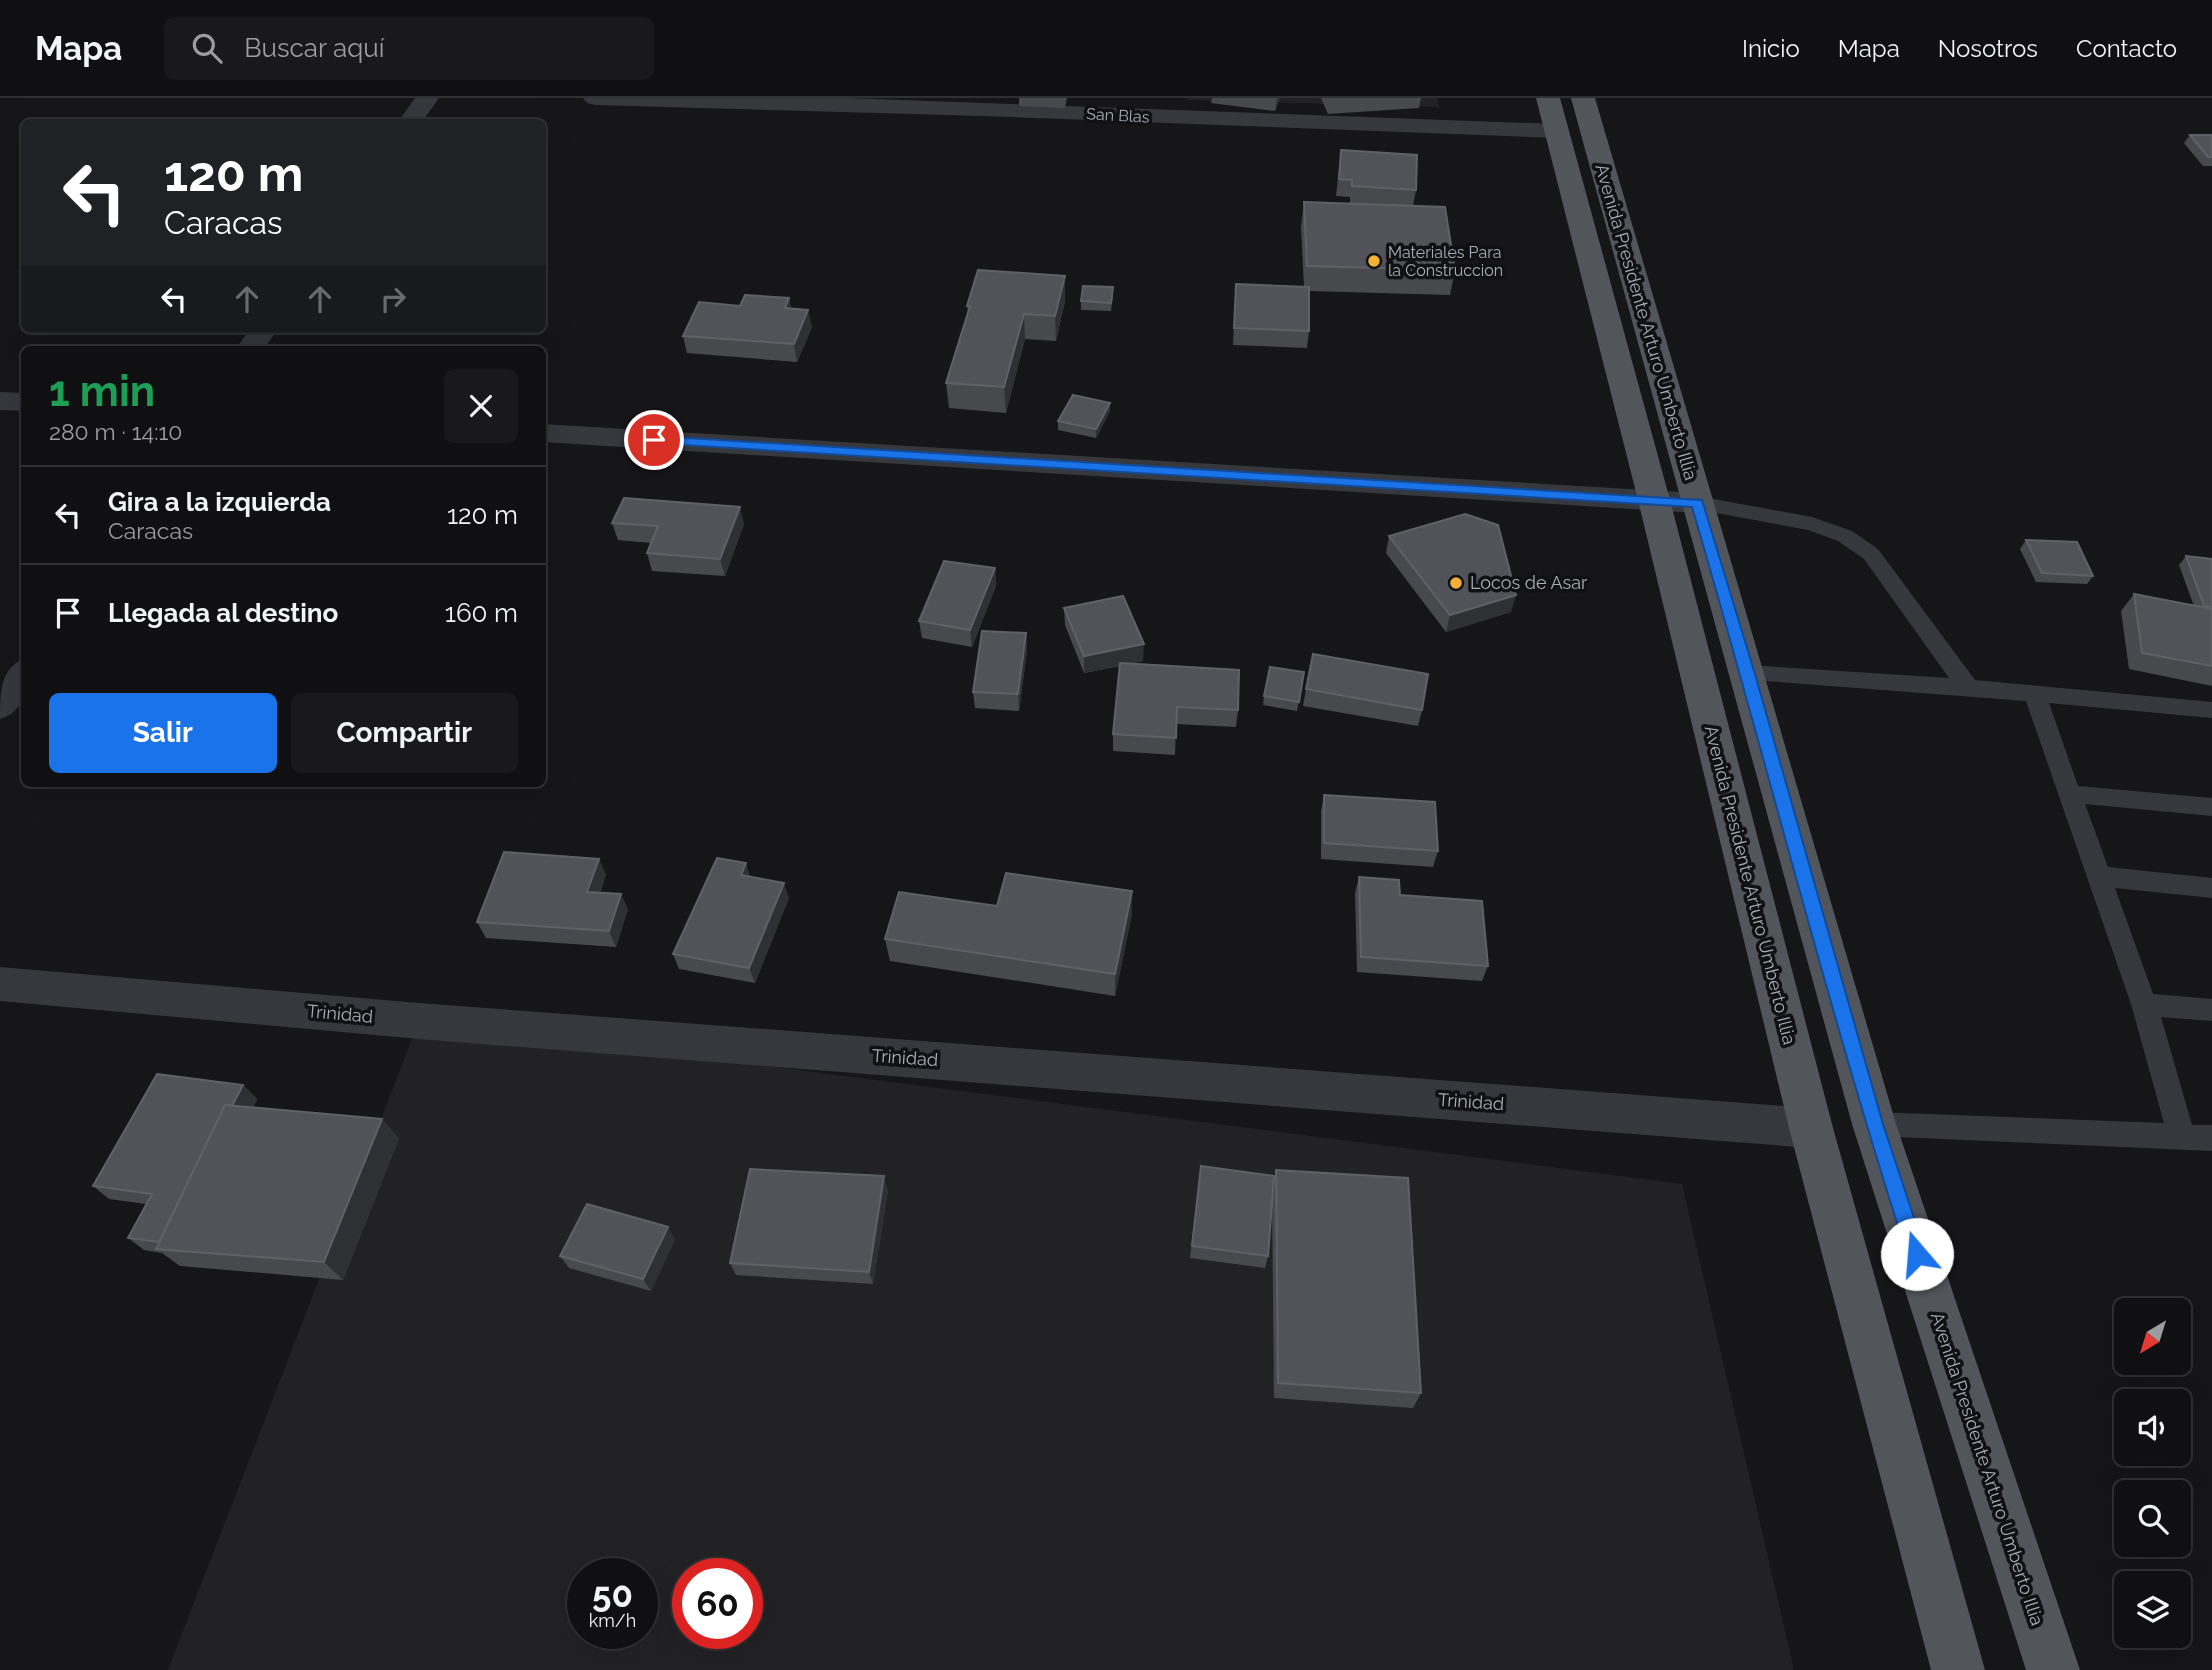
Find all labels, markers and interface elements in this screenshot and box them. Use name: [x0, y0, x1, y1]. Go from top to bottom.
search box: [164, 17, 654, 80]
text: Mapa: [35, 29, 122, 68]
icon: search: [188, 29, 226, 67]
text: Buscar aquí: [244, 33, 384, 63]
text: Inicio: [1742, 34, 1800, 63]
text: Mapa: [1838, 34, 1900, 63]
text: Nosotros: [1938, 34, 2038, 63]
text: Contacto: [2076, 34, 2177, 63]
street label: San Blas: [1086, 104, 1150, 127]
text: 120 m: [164, 145, 303, 202]
icon: left: [49, 147, 140, 238]
street label: Avenida Presidente Arturo Umberto Illia: [1591, 161, 1702, 482]
text: Caracas: [164, 204, 282, 241]
place label: Materiales Para la Construccion: [1388, 243, 1503, 280]
marker: Materiales Para la Construccion: [1366, 253, 1382, 269]
icon: left: [155, 280, 193, 318]
icon: ahead: [228, 280, 266, 318]
icon: ahead: [301, 280, 339, 318]
icon: right: [374, 280, 412, 318]
text: 1 min: [49, 367, 155, 416]
button: close: [444, 369, 518, 443]
pin: [624, 410, 684, 470]
text: 280 m · 14:10: [49, 418, 182, 445]
icon: arrive: [635, 421, 673, 459]
text: Gira a la izquierda: [108, 487, 331, 517]
icon: left: [49, 496, 87, 534]
text: 120 m: [447, 500, 518, 530]
text: Caracas: [108, 517, 193, 544]
place label: Locos de Asar: [1470, 572, 1588, 593]
marker: Locos de Asar: [1448, 575, 1464, 591]
icon: arrive: [49, 594, 87, 632]
text: Llegada al destino: [108, 598, 338, 628]
text: 160 m: [445, 598, 518, 628]
button: Salir: [49, 693, 277, 773]
button: Compartir: [291, 693, 518, 773]
street label: Avenida Presidente Arturo Umberto Illia: [1701, 723, 1800, 1047]
street label: Trinidad: [306, 1000, 374, 1027]
street label: Trinidad: [871, 1045, 939, 1070]
street label: Trinidad: [1437, 1089, 1505, 1114]
position arrow: [1880, 1217, 1954, 1291]
north arrow: [2114, 1298, 2191, 1376]
map controls: [2114, 1298, 2191, 1648]
street label: Avenida Presidente Arturo Umberto Illia: [1927, 1310, 2048, 1628]
button: sound: [2114, 1389, 2191, 1466]
button: search: [2114, 1480, 2191, 1557]
speed limit sign: 60: [672, 1558, 763, 1649]
button: layers: [2114, 1571, 2191, 1648]
text: 50: [592, 1574, 633, 1615]
text: km/h: [589, 1610, 636, 1631]

